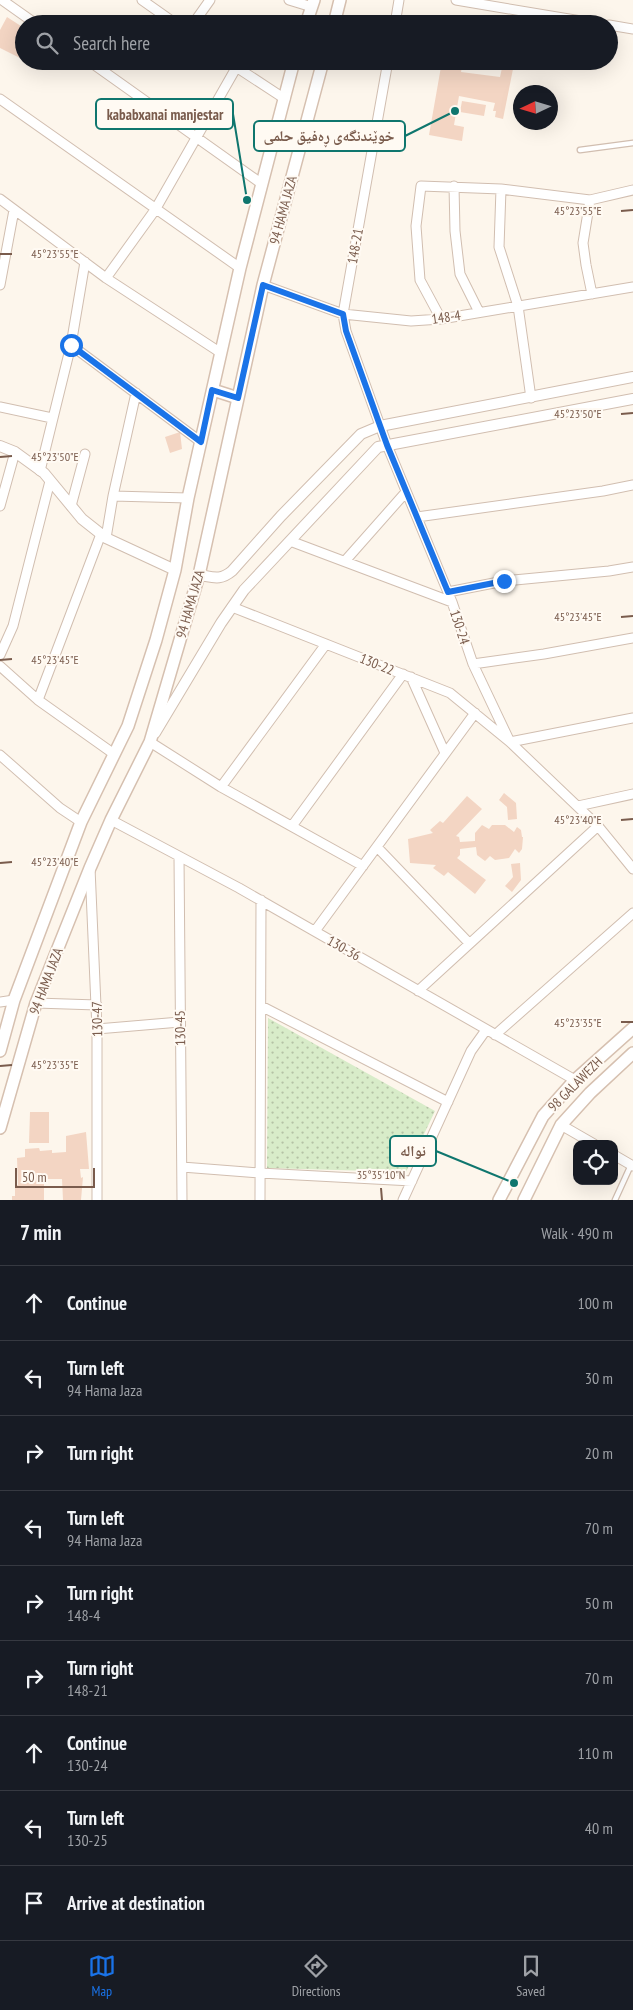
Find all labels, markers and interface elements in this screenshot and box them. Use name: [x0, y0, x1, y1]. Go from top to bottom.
search box: [15, 15, 618, 70]
icon: search: [33, 29, 61, 57]
text: Search here: [73, 31, 150, 55]
north arrow: [513, 85, 558, 130]
callout: kababxanai manjestar: [96, 99, 233, 129]
text: kababxanai manjestar: [107, 105, 224, 124]
callout: خوێندنگەی ڕەفیق حلمی: [254, 121, 405, 151]
text: خوێندنگەی ڕەفیق حلمی: [264, 126, 395, 148]
street label: 94 HAMA JAZA: [265, 173, 301, 246]
text: 45°23'55"E: [554, 203, 602, 218]
street label: 148-21: [343, 227, 367, 265]
text: 45°23'55"E: [31, 246, 79, 261]
street label: 148-4: [430, 306, 462, 328]
route start: [60, 334, 83, 357]
text: 45°23'50"E: [554, 406, 602, 421]
text: 45°23'50"E: [31, 449, 79, 464]
street label: 94 HAMA JAZA: [172, 567, 208, 640]
route end: [493, 570, 516, 593]
street label: 130-24: [446, 607, 474, 647]
text: 45°23'45"E: [554, 609, 602, 624]
street label: 130-22: [357, 649, 397, 679]
text: 45°23'45"E: [31, 652, 79, 667]
text: 45°23'40"E: [554, 812, 602, 827]
text: 45°23'40"E: [31, 854, 79, 869]
street label: 130-36: [324, 931, 364, 965]
street label: 94 HAMA JAZA: [25, 945, 67, 1017]
street label: 130-47: [88, 1001, 106, 1037]
street label: 130-45: [171, 1010, 189, 1046]
text: 45°23'35"E: [554, 1015, 602, 1030]
street label: 98 GALAWEZH: [544, 1053, 606, 1115]
text: 45°23'35"E: [31, 1057, 79, 1072]
callout: نواله: [390, 1136, 436, 1166]
map controls: [573, 1140, 618, 1185]
button: locate: [573, 1140, 618, 1185]
text: نواله: [400, 1141, 426, 1160]
scale bar: [15, 1165, 95, 1188]
text: 35°35'10"N: [357, 1167, 405, 1182]
text: 50 m: [22, 1168, 47, 1186]
text: 7 min: [20, 1219, 62, 1246]
text: Walk · 490 m: [541, 1223, 613, 1243]
icon: ahead: [20, 1289, 48, 1317]
text: Continue: [67, 1291, 127, 1315]
text: 100 m: [578, 1293, 613, 1313]
text: Turn left: [67, 1356, 124, 1380]
icon: left: [20, 1364, 48, 1392]
text: 30 m: [585, 1368, 613, 1388]
text: 94 Hama Jaza: [67, 1380, 142, 1400]
icon: right: [20, 1439, 48, 1467]
text: Turn right: [67, 1441, 133, 1465]
text: 20 m: [585, 1443, 613, 1463]
text: Turn left: [67, 1506, 124, 1530]
icon: left: [20, 1514, 48, 1542]
text: 70 m: [585, 1518, 613, 1538]
text: 94 Hama Jaza: [67, 1530, 142, 1550]
text: Turn right: [67, 1581, 133, 1605]
icon: right: [20, 1589, 48, 1617]
text: 50 m: [585, 1593, 613, 1613]
text: 148-4: [67, 1605, 100, 1625]
text: Turn right: [67, 1656, 133, 1680]
icon: right: [20, 1664, 48, 1692]
text: 70 m: [585, 1668, 613, 1688]
text: 148-21: [67, 1680, 108, 1700]
text: Continue: [67, 1731, 127, 1755]
icon: ahead: [20, 1739, 48, 1767]
text: 110 m: [578, 1743, 613, 1763]
text: 130-24: [67, 1755, 108, 1775]
text: Turn left: [67, 1806, 124, 1830]
icon: left: [20, 1814, 48, 1842]
text: 40 m: [585, 1818, 613, 1838]
text: 130-25: [67, 1830, 108, 1850]
icon: arrive: [20, 1889, 48, 1917]
text: Arrive at destination: [67, 1891, 205, 1915]
tab: Map: [88, 1952, 116, 2000]
tab: Directions: [292, 1952, 340, 2000]
tab: Saved: [516, 1952, 545, 2000]

